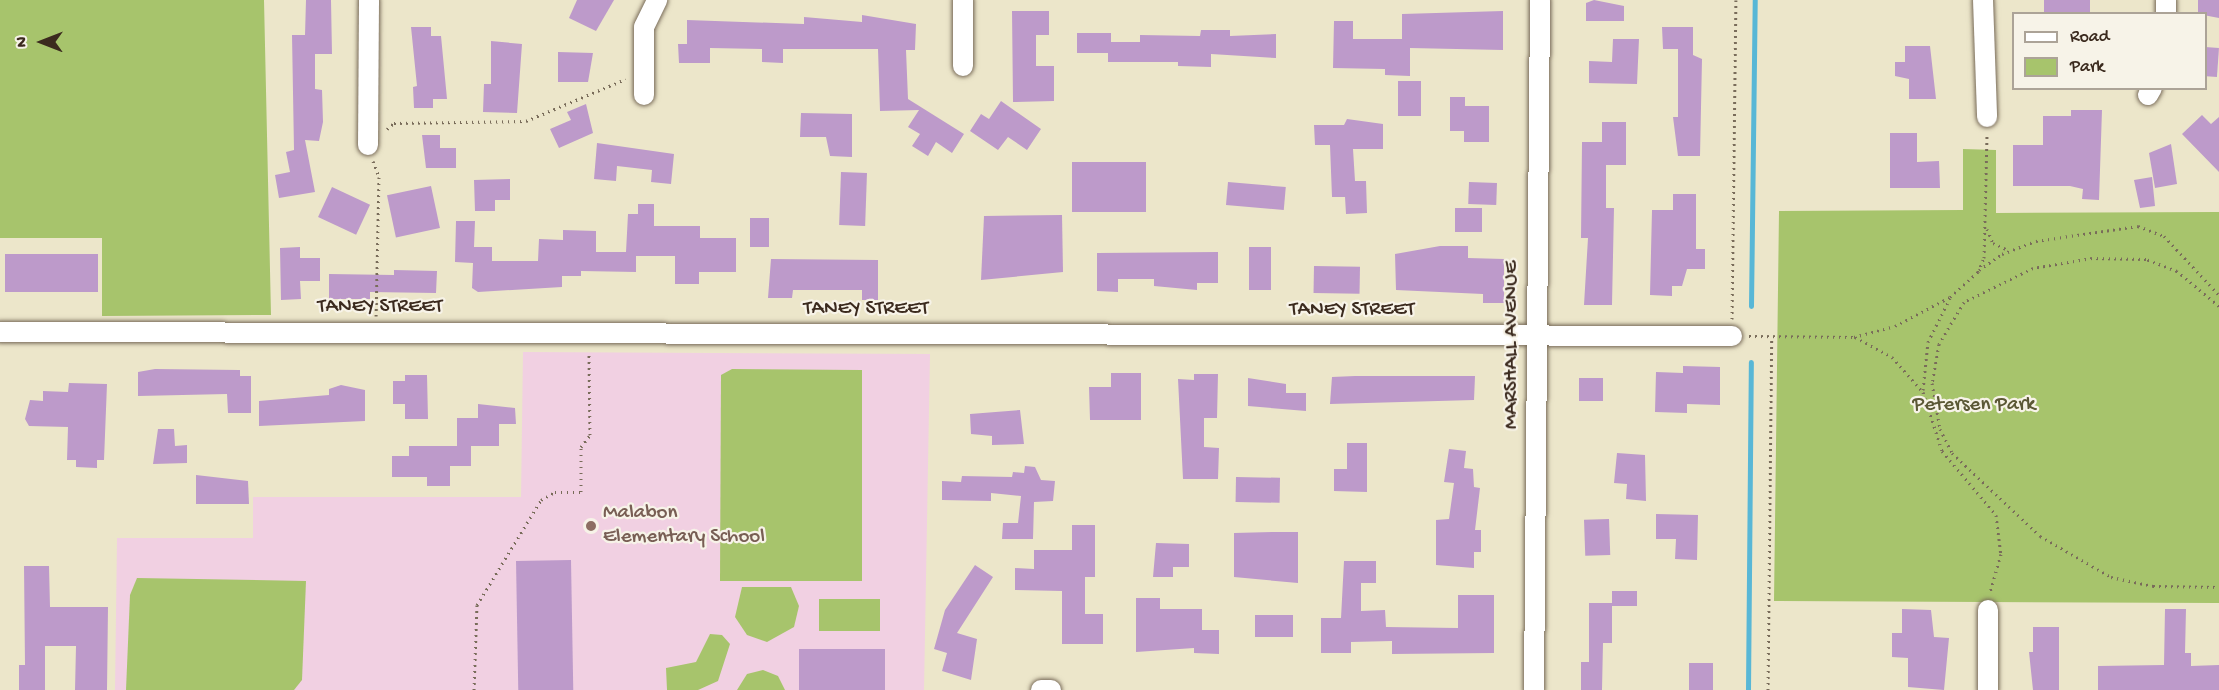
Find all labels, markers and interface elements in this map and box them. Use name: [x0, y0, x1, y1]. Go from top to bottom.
north arrow: [12, 12, 72, 72]
legend: [2012, 12, 2207, 90]
text: Road: [2070, 27, 2109, 48]
text: N: [14, 37, 33, 47]
text: Park: [2070, 57, 2104, 78]
street label: MARSHALL AVENUE: [1500, 261, 1526, 429]
street label: TANEY STREET: [317, 295, 443, 321]
street label: TANEY STREET: [803, 297, 929, 323]
street label: TANEY STREET: [1289, 298, 1415, 324]
park label: Petersen Park: [1913, 393, 2035, 419]
place label: Malabon Elementary School: [603, 501, 765, 551]
marker: Malabon Elementary School: [584, 519, 598, 533]

